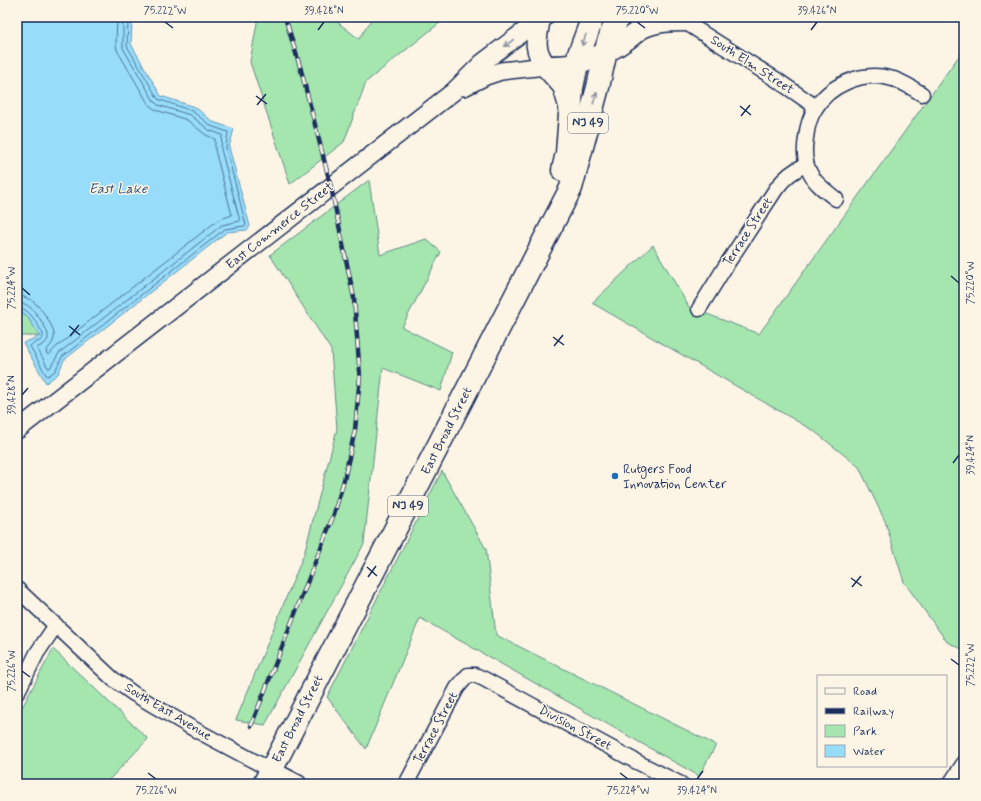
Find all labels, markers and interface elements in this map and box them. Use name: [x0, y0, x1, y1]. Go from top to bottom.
text: 75.222°W: [144, 4, 186, 18]
text: 39.428°N: [304, 4, 344, 18]
text: 75.220°W: [616, 4, 658, 18]
text: 39.426°N: [798, 4, 837, 18]
street label: South Elm Street: [707, 32, 797, 98]
one-way arrow: [580, 33, 587, 46]
one-way arrow: [504, 39, 515, 47]
one-way arrow: [592, 92, 599, 105]
road number: NJ 49: [568, 113, 608, 133]
street label: East Commerce Street: [223, 179, 337, 273]
water label: East Lake: [89, 180, 148, 198]
street label: Terrace Street: [719, 194, 777, 270]
text: 75.220°W: [964, 262, 978, 304]
text: 75.224°W: [5, 267, 19, 309]
text: 39.428°N: [5, 375, 19, 415]
street label: East Broad Street: [418, 384, 476, 478]
text: 39.424°N: [964, 435, 978, 475]
place label: Rutgers Food Innovation Center: [623, 461, 727, 493]
marker: Rutgers Food Innovation Center: [610, 471, 620, 481]
road number: NJ 49: [388, 496, 428, 516]
text: 75.222°W: [964, 644, 978, 686]
text: 75.226°W: [5, 650, 19, 692]
street label: East Broad Street: [269, 672, 327, 766]
legend: [817, 675, 947, 767]
street label: South East Avenue: [121, 679, 215, 745]
text: Road: [853, 684, 877, 700]
street label: Terrace Street: [410, 689, 462, 767]
street label: Division Street: [536, 702, 615, 754]
text: Railway: [853, 704, 895, 720]
text: Park: [853, 724, 877, 740]
text: Water: [853, 744, 885, 760]
text: 75.226°W: [135, 784, 177, 798]
text: 75.224°W: [607, 784, 649, 798]
text: 39.424°N: [677, 784, 717, 798]

